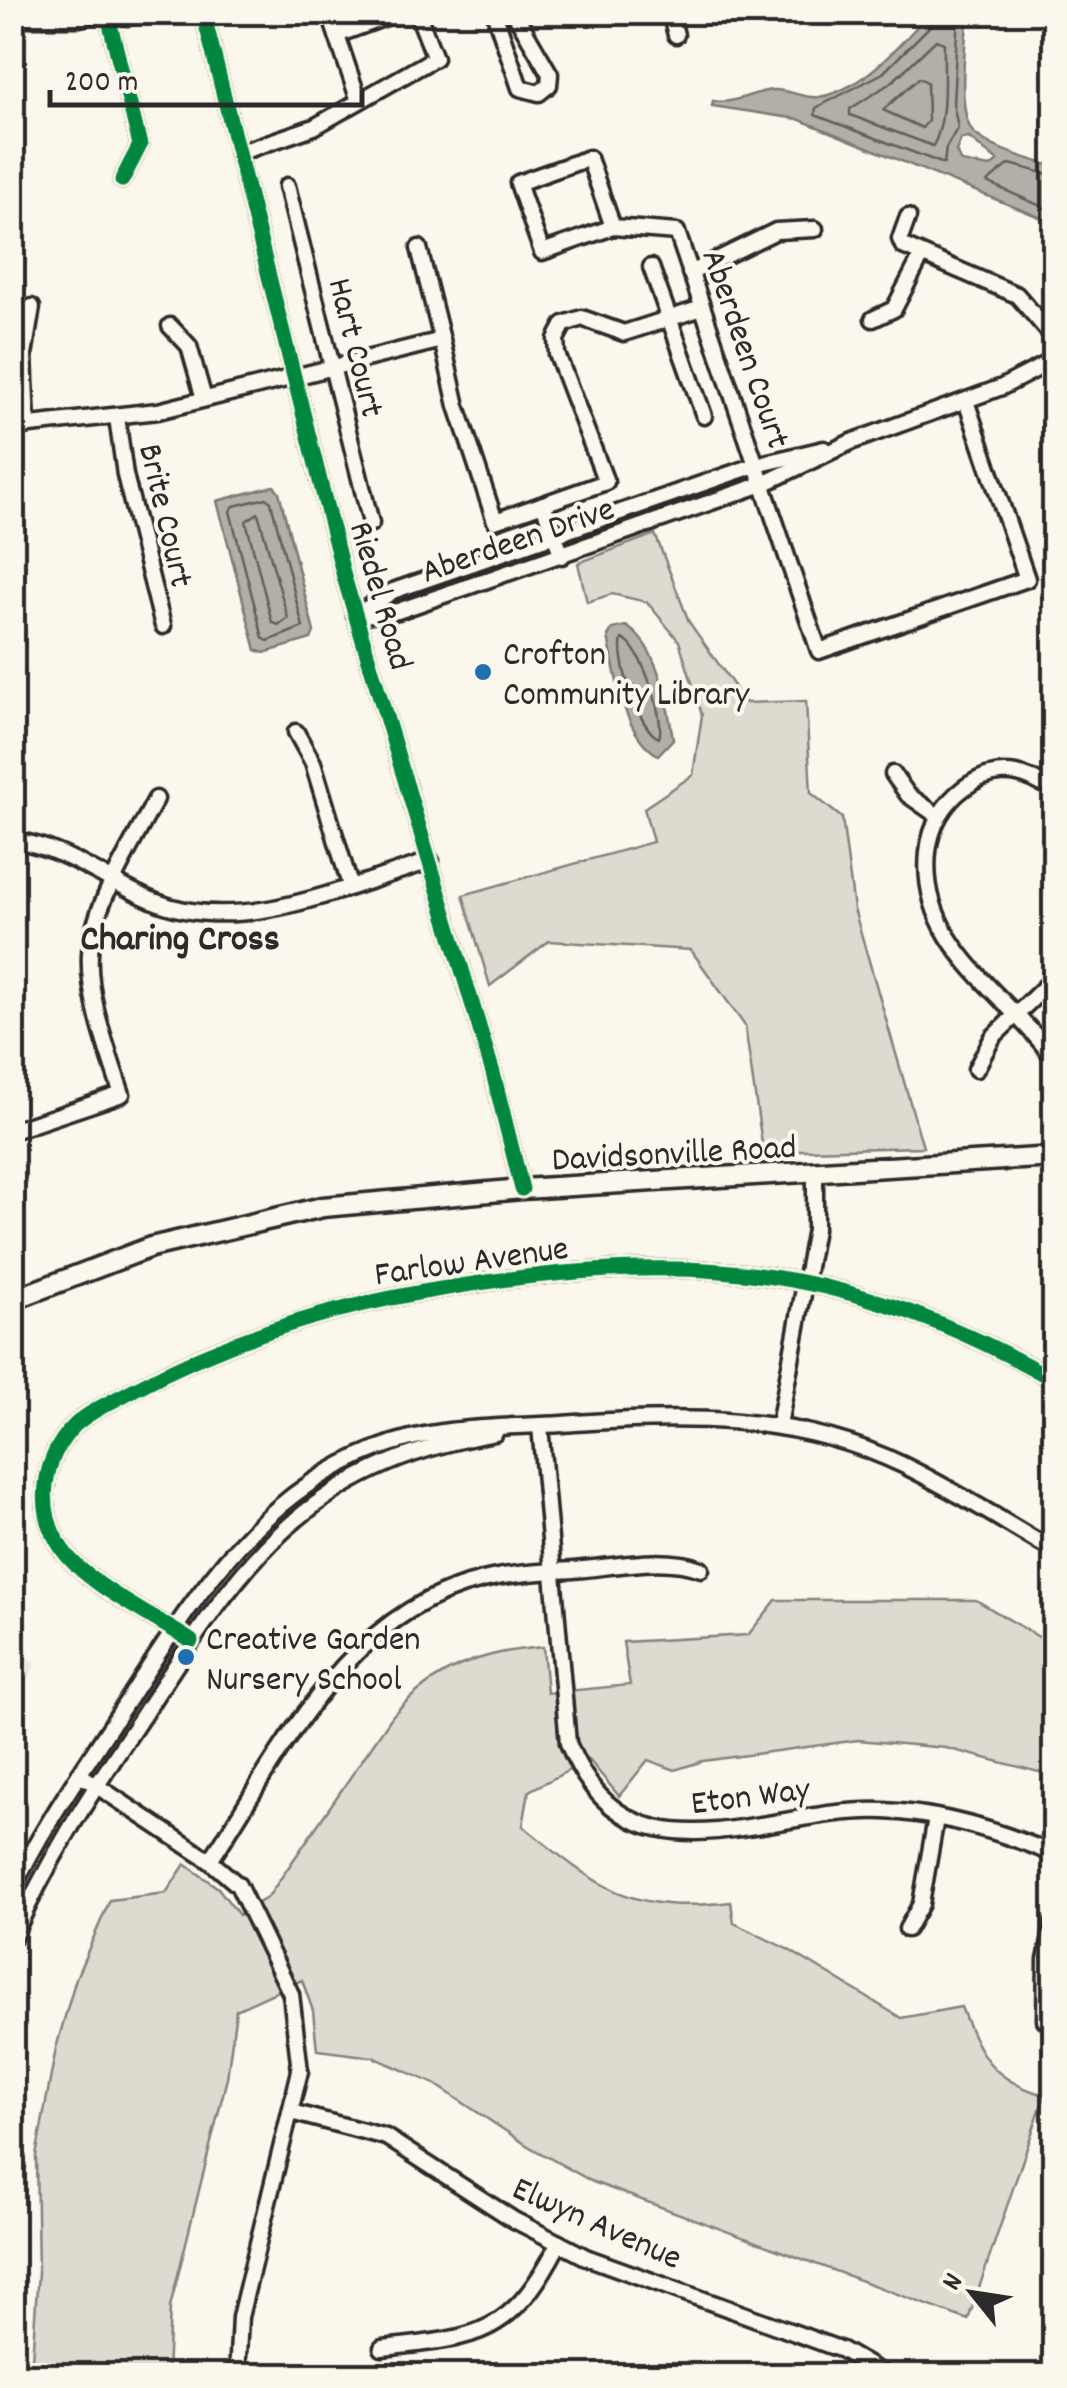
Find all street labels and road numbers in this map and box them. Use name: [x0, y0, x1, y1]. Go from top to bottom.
street label: Aberdeen Court: [686, 243, 801, 456]
street label: Hart Court: [312, 273, 395, 423]
street label: Brite Court: [122, 439, 204, 593]
street label: Aberdeen Drive: [415, 486, 622, 599]
street label: Riedel Road: [333, 516, 423, 677]
street label: Davidsonville Road: [551, 1125, 798, 1187]
street label: Farlow Avenue: [372, 1226, 572, 1302]
street label: Eton Way: [688, 1767, 814, 1831]
street label: Elwyn Avenue: [503, 2166, 689, 2285]

